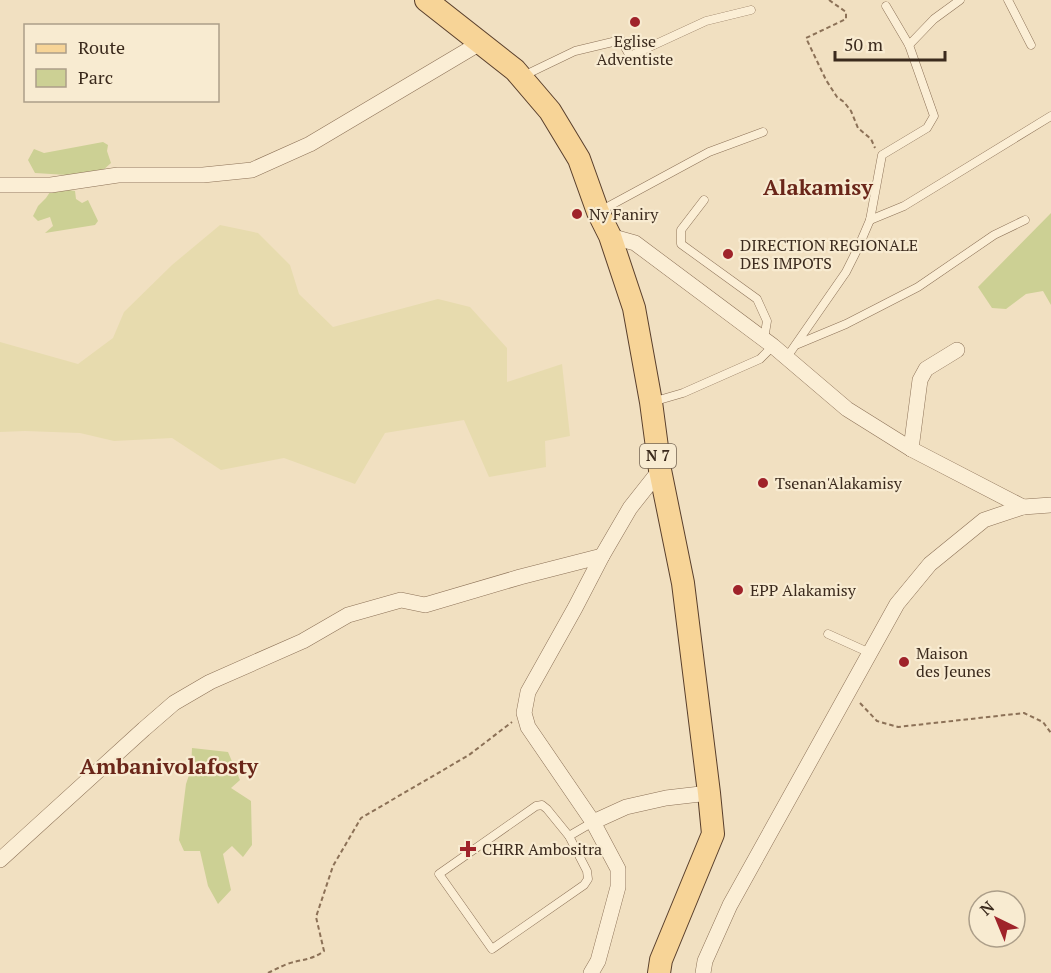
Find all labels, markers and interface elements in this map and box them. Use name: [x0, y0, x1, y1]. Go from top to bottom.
marker: Eglise Adventiste: [628, 15, 642, 29]
legend: [24, 24, 219, 102]
scale bar: [835, 24, 944, 62]
place label: Eglise Adventiste: [597, 30, 673, 70]
text: 50 m: [844, 32, 884, 56]
text: Route: [78, 35, 125, 59]
text: Parc: [78, 65, 113, 89]
district label: Alakamisy: [763, 172, 873, 201]
place label: Ny Faniry: [589, 203, 659, 225]
marker: Ny Faniry: [570, 207, 584, 221]
place label: DIRECTION REGIONALE DES IMPOTS: [740, 234, 918, 274]
marker: DIRECTION REGIONALE DES IMPOTS: [721, 247, 735, 261]
road number: N 7: [640, 444, 676, 468]
place label: Tsenan'Alakamisy: [775, 472, 903, 494]
marker: Tsenan'Alakamisy: [756, 476, 770, 490]
place label: EPP Alakamisy: [750, 579, 857, 601]
marker: EPP Alakamisy: [731, 583, 745, 597]
place label: Maison des Jeunes: [916, 642, 991, 682]
marker: Maison des Jeunes: [897, 655, 911, 669]
district label: Ambanivolafosty: [80, 751, 259, 780]
place label: CHRR Ambositra: [482, 838, 602, 860]
marker: CHRR Ambositra: [459, 840, 477, 858]
north arrow: [967, 889, 1027, 949]
text: N: [975, 896, 999, 920]

